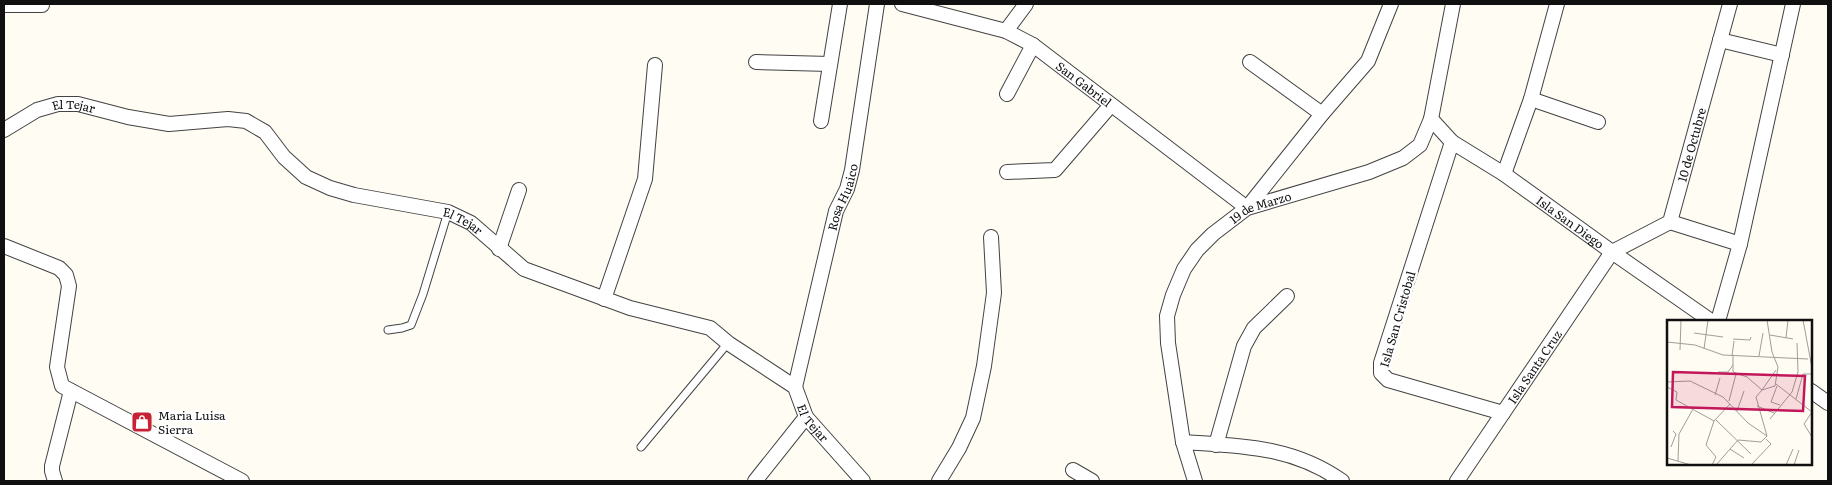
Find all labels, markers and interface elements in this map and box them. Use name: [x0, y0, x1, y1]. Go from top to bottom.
street label: San Gabriel: [1052, 57, 1116, 111]
street label: El Tejar: [49, 95, 98, 117]
street label: 10 de Octubre: [1672, 106, 1710, 184]
street label: Rosa Huaico: [823, 162, 862, 232]
street label: 19 de Marzo: [1225, 186, 1293, 228]
street label: Isla San Diego: [1533, 191, 1608, 253]
street label: El Tejar: [442, 202, 487, 239]
street label: Isla San Cristobal: [1375, 269, 1419, 369]
inset map: [1667, 320, 1812, 465]
street label: Isla Santa Cruz: [1503, 326, 1566, 407]
street label: El Tejar: [793, 401, 833, 446]
place label: Maria Luisa Sierra: [158, 406, 226, 438]
shop icon: Maria Luisa Sierra: [130, 410, 154, 434]

